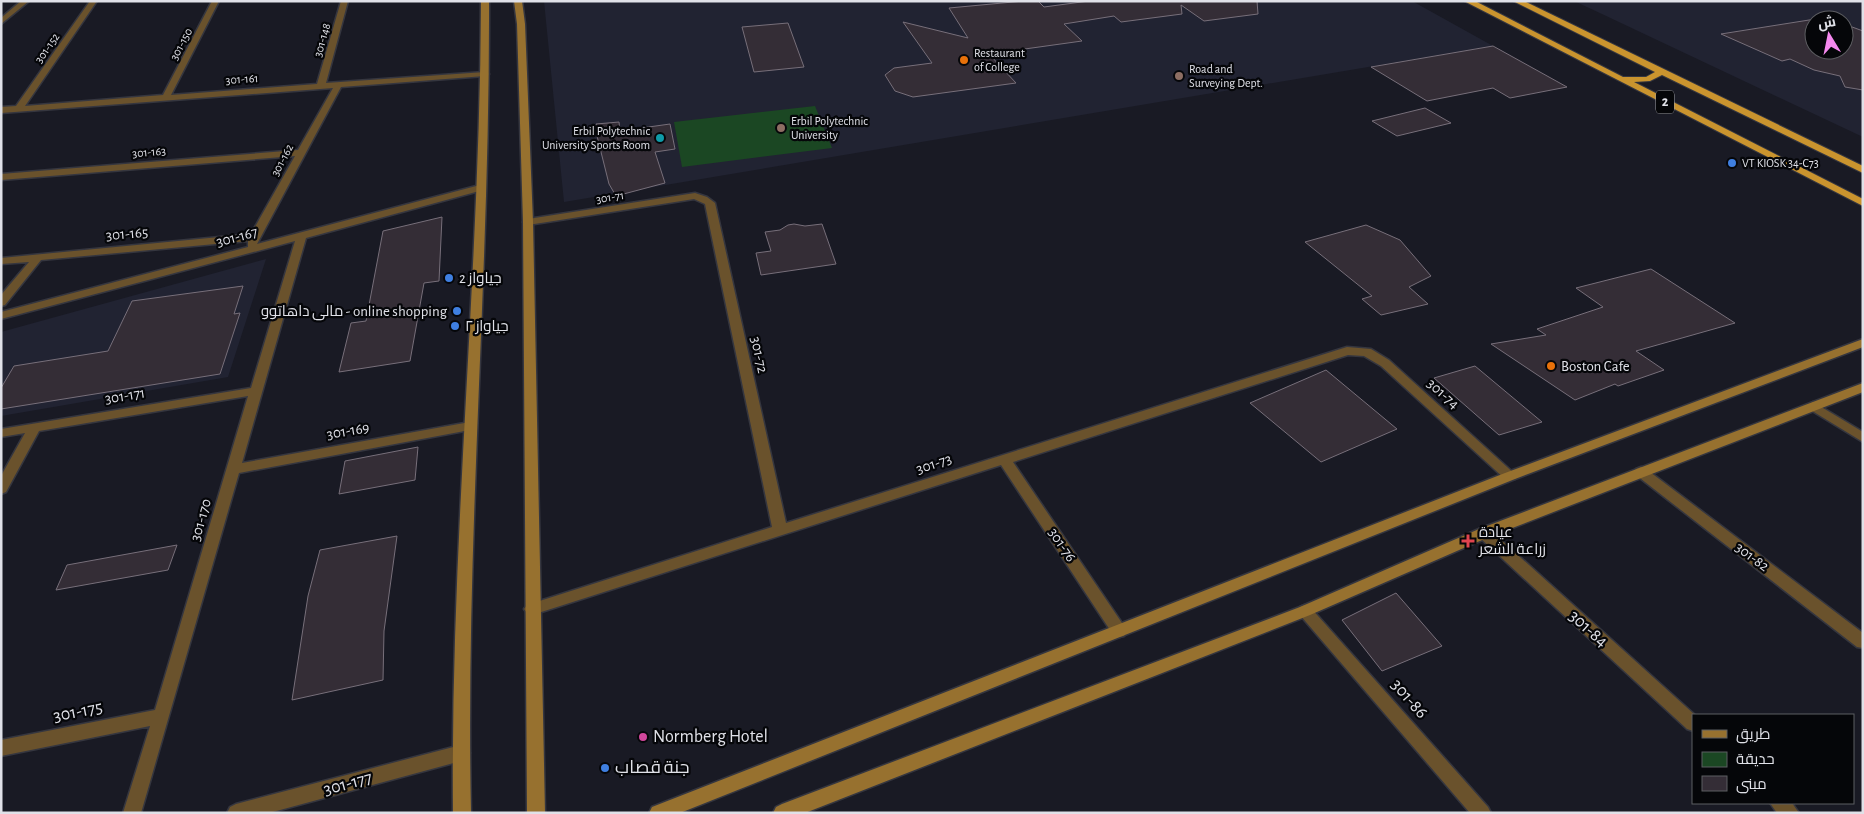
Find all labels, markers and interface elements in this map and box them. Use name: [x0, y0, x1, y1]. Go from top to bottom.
north arrow: [1804, 10, 1854, 60]
text: ش: [1817, 13, 1837, 33]
street label: 301-148: [311, 21, 333, 58]
street label: 301-150: [168, 26, 194, 62]
street label: 301-152: [32, 30, 62, 65]
place label: Restaurant of College: [974, 47, 1025, 73]
marker: Restaurant of College: [958, 54, 970, 66]
place label: Road and Surveying Dept.: [1189, 63, 1263, 90]
marker: Road and Surveying Dept.: [1173, 70, 1185, 82]
street label: 301-161: [225, 72, 259, 86]
road number: 2: [1656, 90, 1674, 114]
place label: Erbil Polytechnic University: [791, 115, 868, 142]
marker: Erbil Polytechnic University: [775, 122, 787, 134]
place label: Erbil Polytechnic University Sports Room: [542, 125, 650, 152]
marker: Erbil Polytechnic University Sports Room: [654, 132, 666, 144]
street label: 301-162: [269, 142, 296, 178]
street label: 301-163: [132, 145, 166, 159]
marker: VT KIOSK 34-C73: [1726, 157, 1738, 169]
place label: VT KIOSK 34-C73: [1742, 157, 1819, 169]
street label: 301-71: [595, 189, 625, 205]
street label: 301-167: [215, 224, 259, 250]
street label: 301-165: [105, 225, 149, 243]
place label: جیاواز 2: [459, 271, 502, 287]
marker: جیاواز 2: [443, 272, 455, 284]
place label: مالی داهاتوو - online shopping: [261, 304, 448, 321]
marker: مالی داهاتوو - online shopping: [451, 305, 463, 317]
place label: جیاواز ٢: [465, 319, 509, 335]
marker: جیاواز ٢: [449, 320, 461, 332]
street label: 301-72: [748, 335, 770, 375]
place label: Boston Cafe: [1561, 359, 1630, 374]
marker: Boston Cafe: [1545, 360, 1557, 372]
street label: 301-74: [1424, 376, 1462, 412]
street label: 301-171: [104, 385, 146, 407]
street label: 301-169: [325, 420, 371, 442]
street label: 301-73: [914, 451, 954, 477]
street label: 301-170: [188, 497, 214, 543]
street label: 301-76: [1045, 525, 1079, 565]
place label: عيادة زراعة الشعر: [1478, 525, 1546, 558]
marker: عيادة زراعة الشعر: [1461, 534, 1475, 548]
street label: 301-82: [1732, 540, 1772, 574]
street label: 301-84: [1565, 607, 1611, 651]
street label: 301-86: [1387, 676, 1431, 722]
street label: 301-175: [52, 698, 104, 726]
legend: [1692, 714, 1854, 804]
text: طريق: [1736, 727, 1770, 744]
place label: Normberg Hotel: [653, 728, 768, 746]
marker: Normberg Hotel: [637, 731, 649, 743]
text: حديقة: [1736, 752, 1775, 767]
place label: جنة قصاب: [615, 759, 689, 777]
marker: جنة قصاب: [599, 762, 611, 774]
street label: 301-177: [322, 769, 374, 799]
text: مبنى: [1736, 777, 1767, 794]

